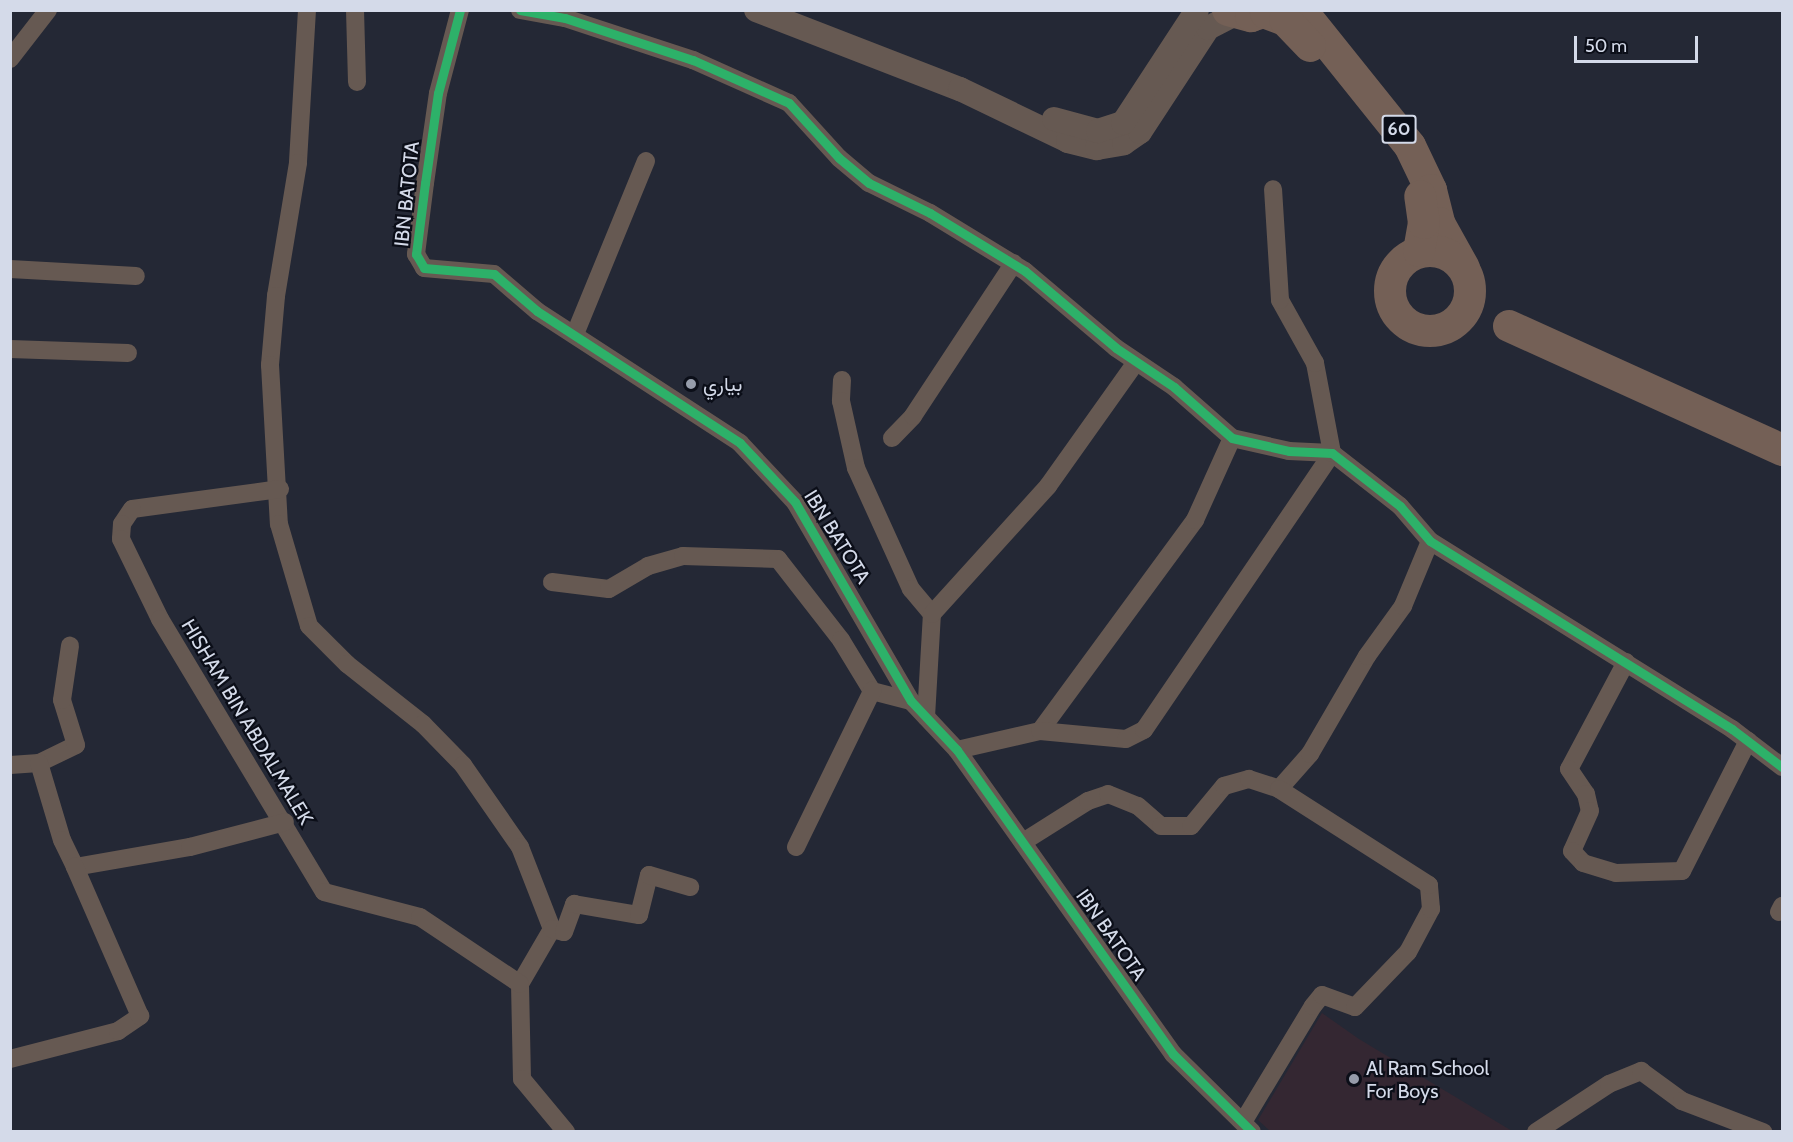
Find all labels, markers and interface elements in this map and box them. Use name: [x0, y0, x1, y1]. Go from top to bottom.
scale bar: [1577, 24, 1702, 62]
text: 50 m: [1585, 35, 1627, 57]
road number: 60: [1381, 114, 1417, 144]
street label: IBN BATOTA: [390, 140, 424, 248]
place label: بياري: [703, 372, 742, 396]
marker: بياري: [684, 377, 698, 391]
street label: IBN BATOTA: [799, 486, 875, 588]
street label: HISHAM BIN ABDALMALEK: [176, 615, 318, 829]
street label: IBN BATOTA: [1071, 885, 1151, 985]
place label: Al Ram School For Boys: [1366, 1056, 1489, 1103]
marker: Al Ram School For Boys: [1347, 1072, 1361, 1086]

